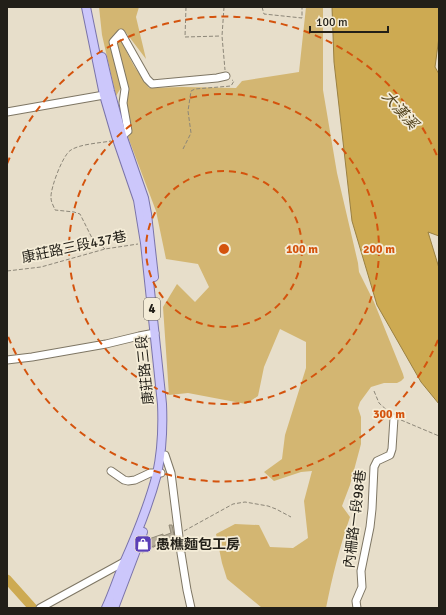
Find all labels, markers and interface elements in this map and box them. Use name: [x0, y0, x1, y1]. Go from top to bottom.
scale bar: [310, 8, 388, 34]
text: 100 m: [316, 15, 348, 30]
water label: 大漢溪: [378, 87, 423, 134]
street label: 康莊路三段437巷: [20, 228, 128, 266]
centre of rings: [217, 242, 231, 256]
text: 100 m: [286, 242, 318, 257]
text: 200 m: [363, 242, 395, 257]
road number: 4: [144, 298, 160, 320]
street label: 康莊路三段: [133, 334, 157, 406]
text: 300 m: [373, 407, 405, 422]
street label: 內柵路一段98巷: [341, 469, 369, 569]
shop icon: 愚樵麵包工房: [133, 534, 153, 554]
place label: 愚樵麵包工房: [156, 536, 240, 553]

